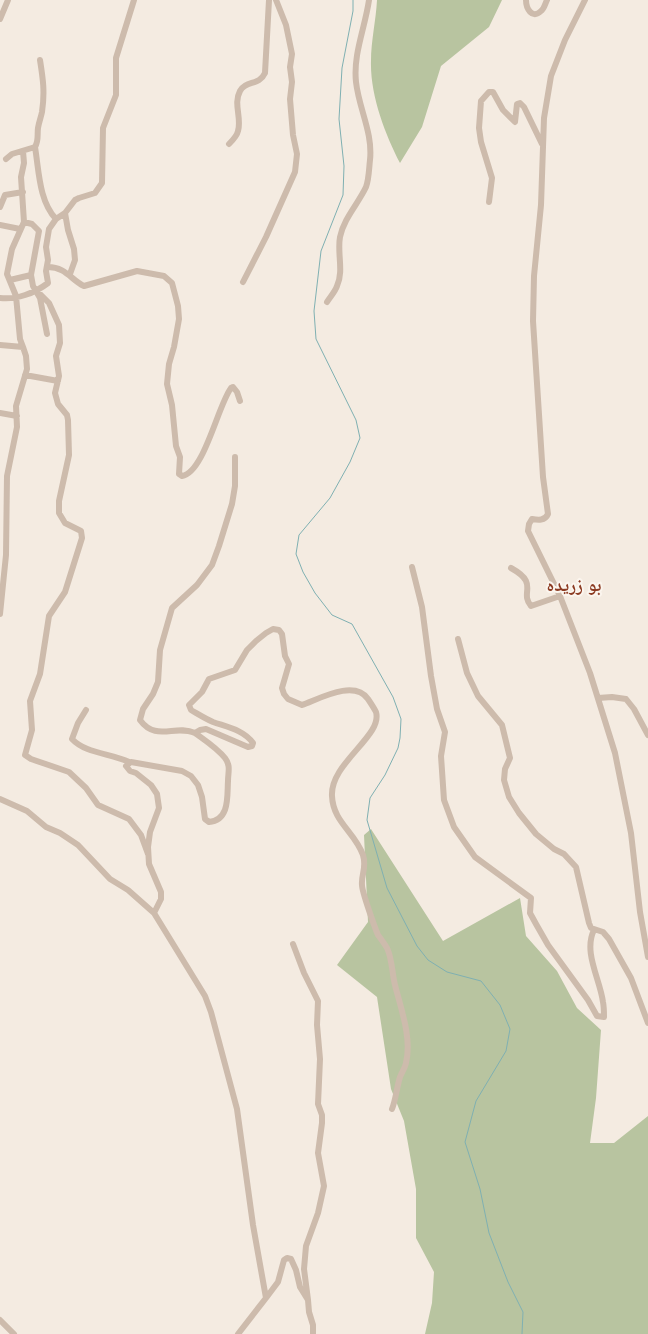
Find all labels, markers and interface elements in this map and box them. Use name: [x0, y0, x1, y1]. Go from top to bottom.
district label: بو زريده: [547, 573, 601, 596]

